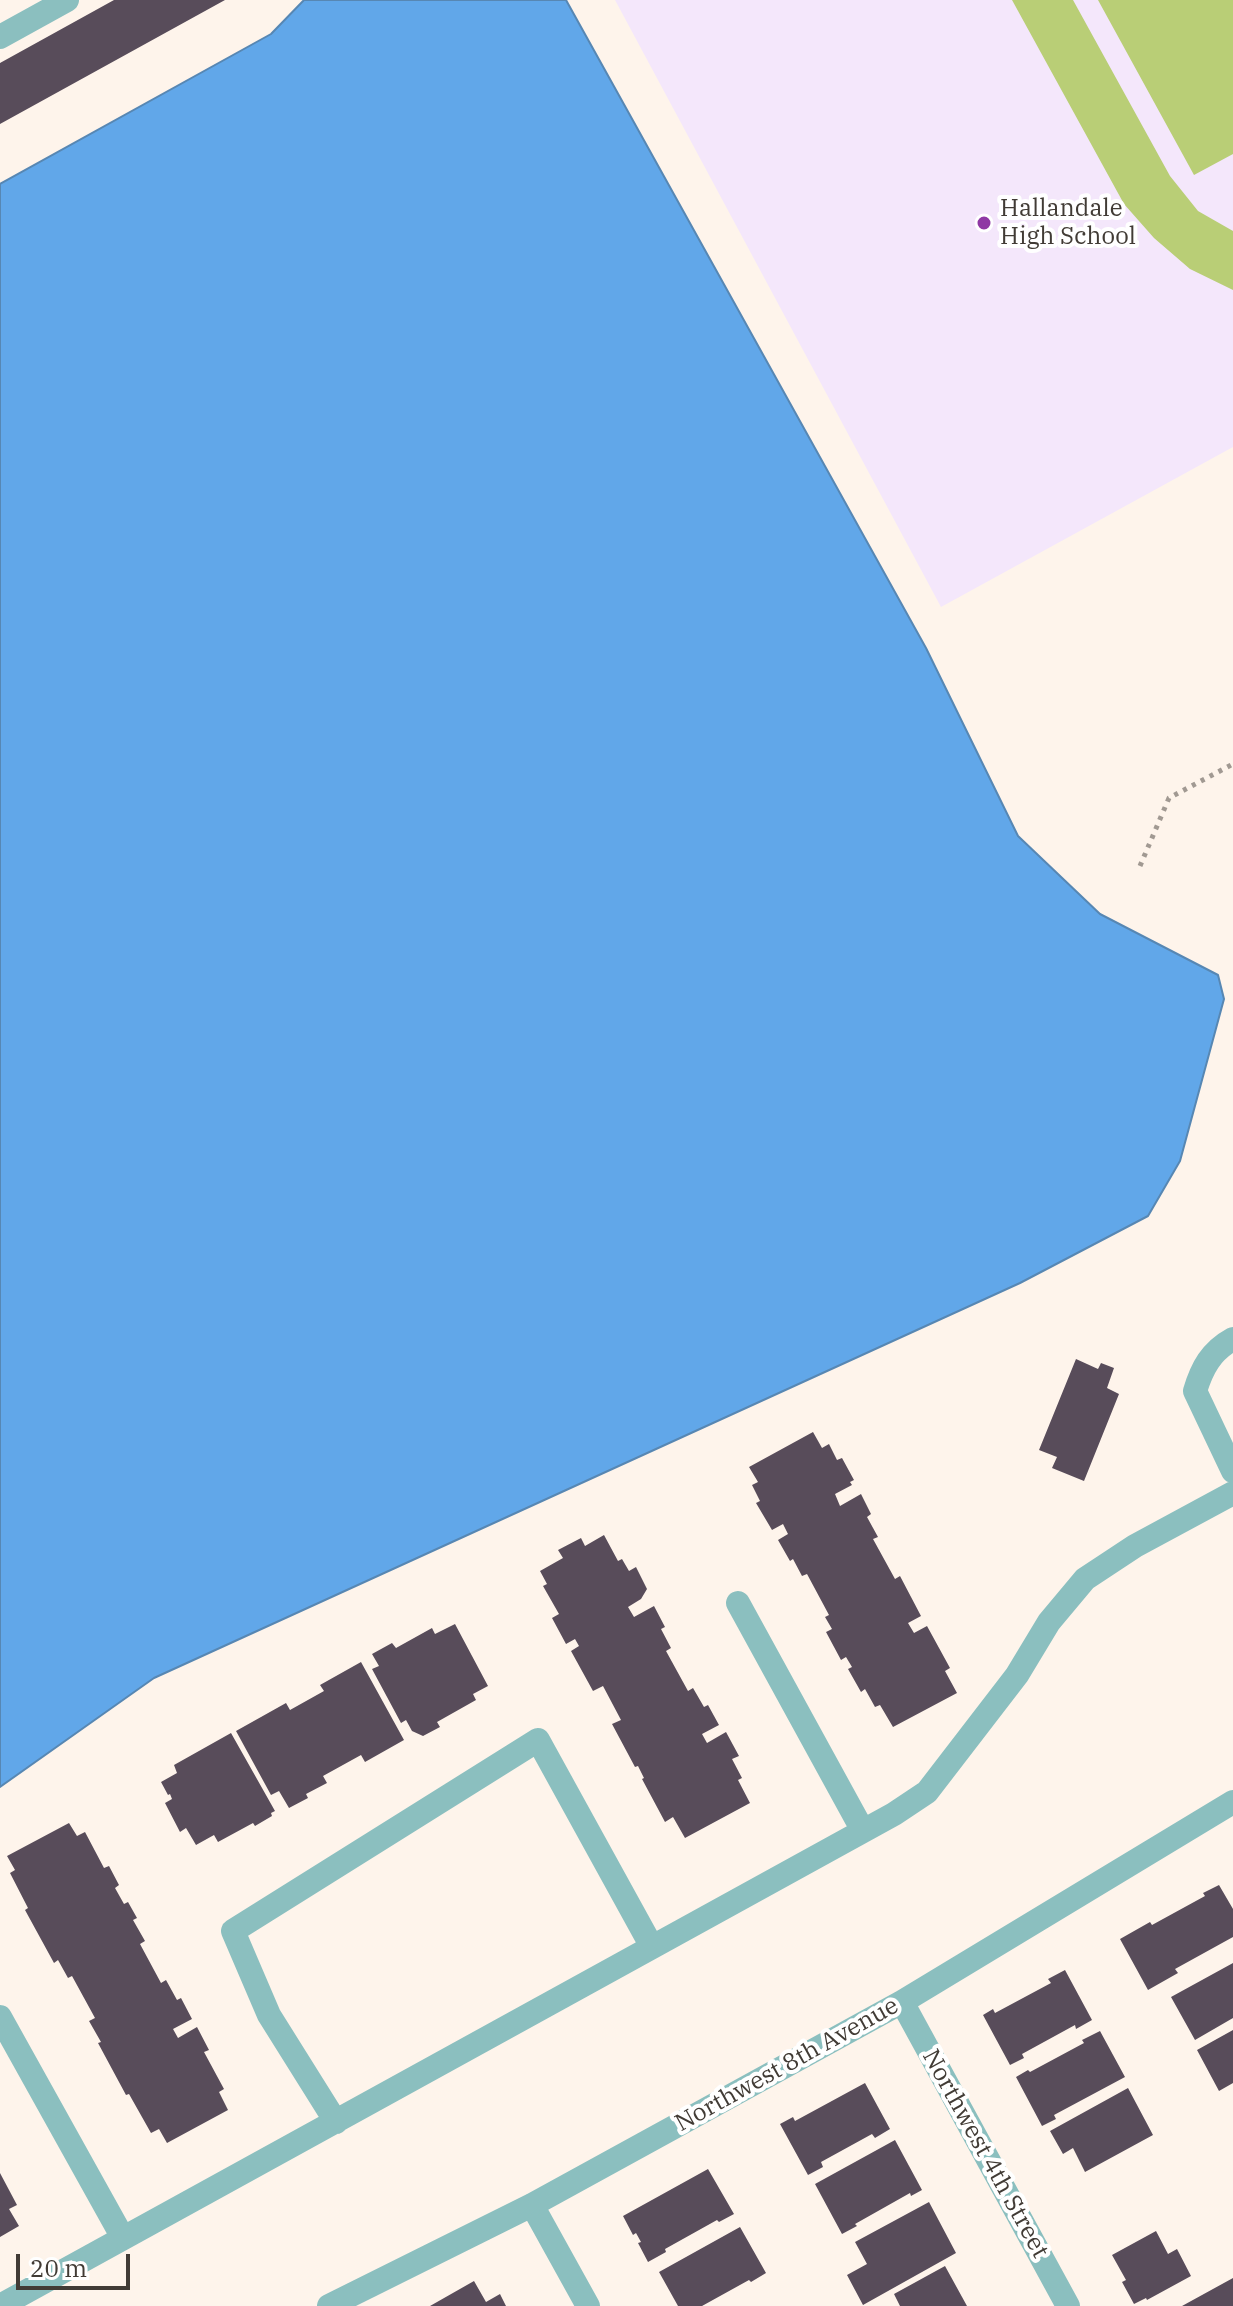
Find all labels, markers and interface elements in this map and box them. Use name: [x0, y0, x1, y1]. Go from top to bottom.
place label: Hallandale High School: [1000, 195, 1136, 251]
marker: Hallandale High School: [975, 214, 993, 232]
street label: Northwest 8th Avenue: [670, 1992, 904, 2138]
street label: Northwest 4th Street: [916, 2045, 1054, 2263]
scale bar: [20, 2238, 134, 2288]
text: 20 m: [30, 2252, 87, 2284]

